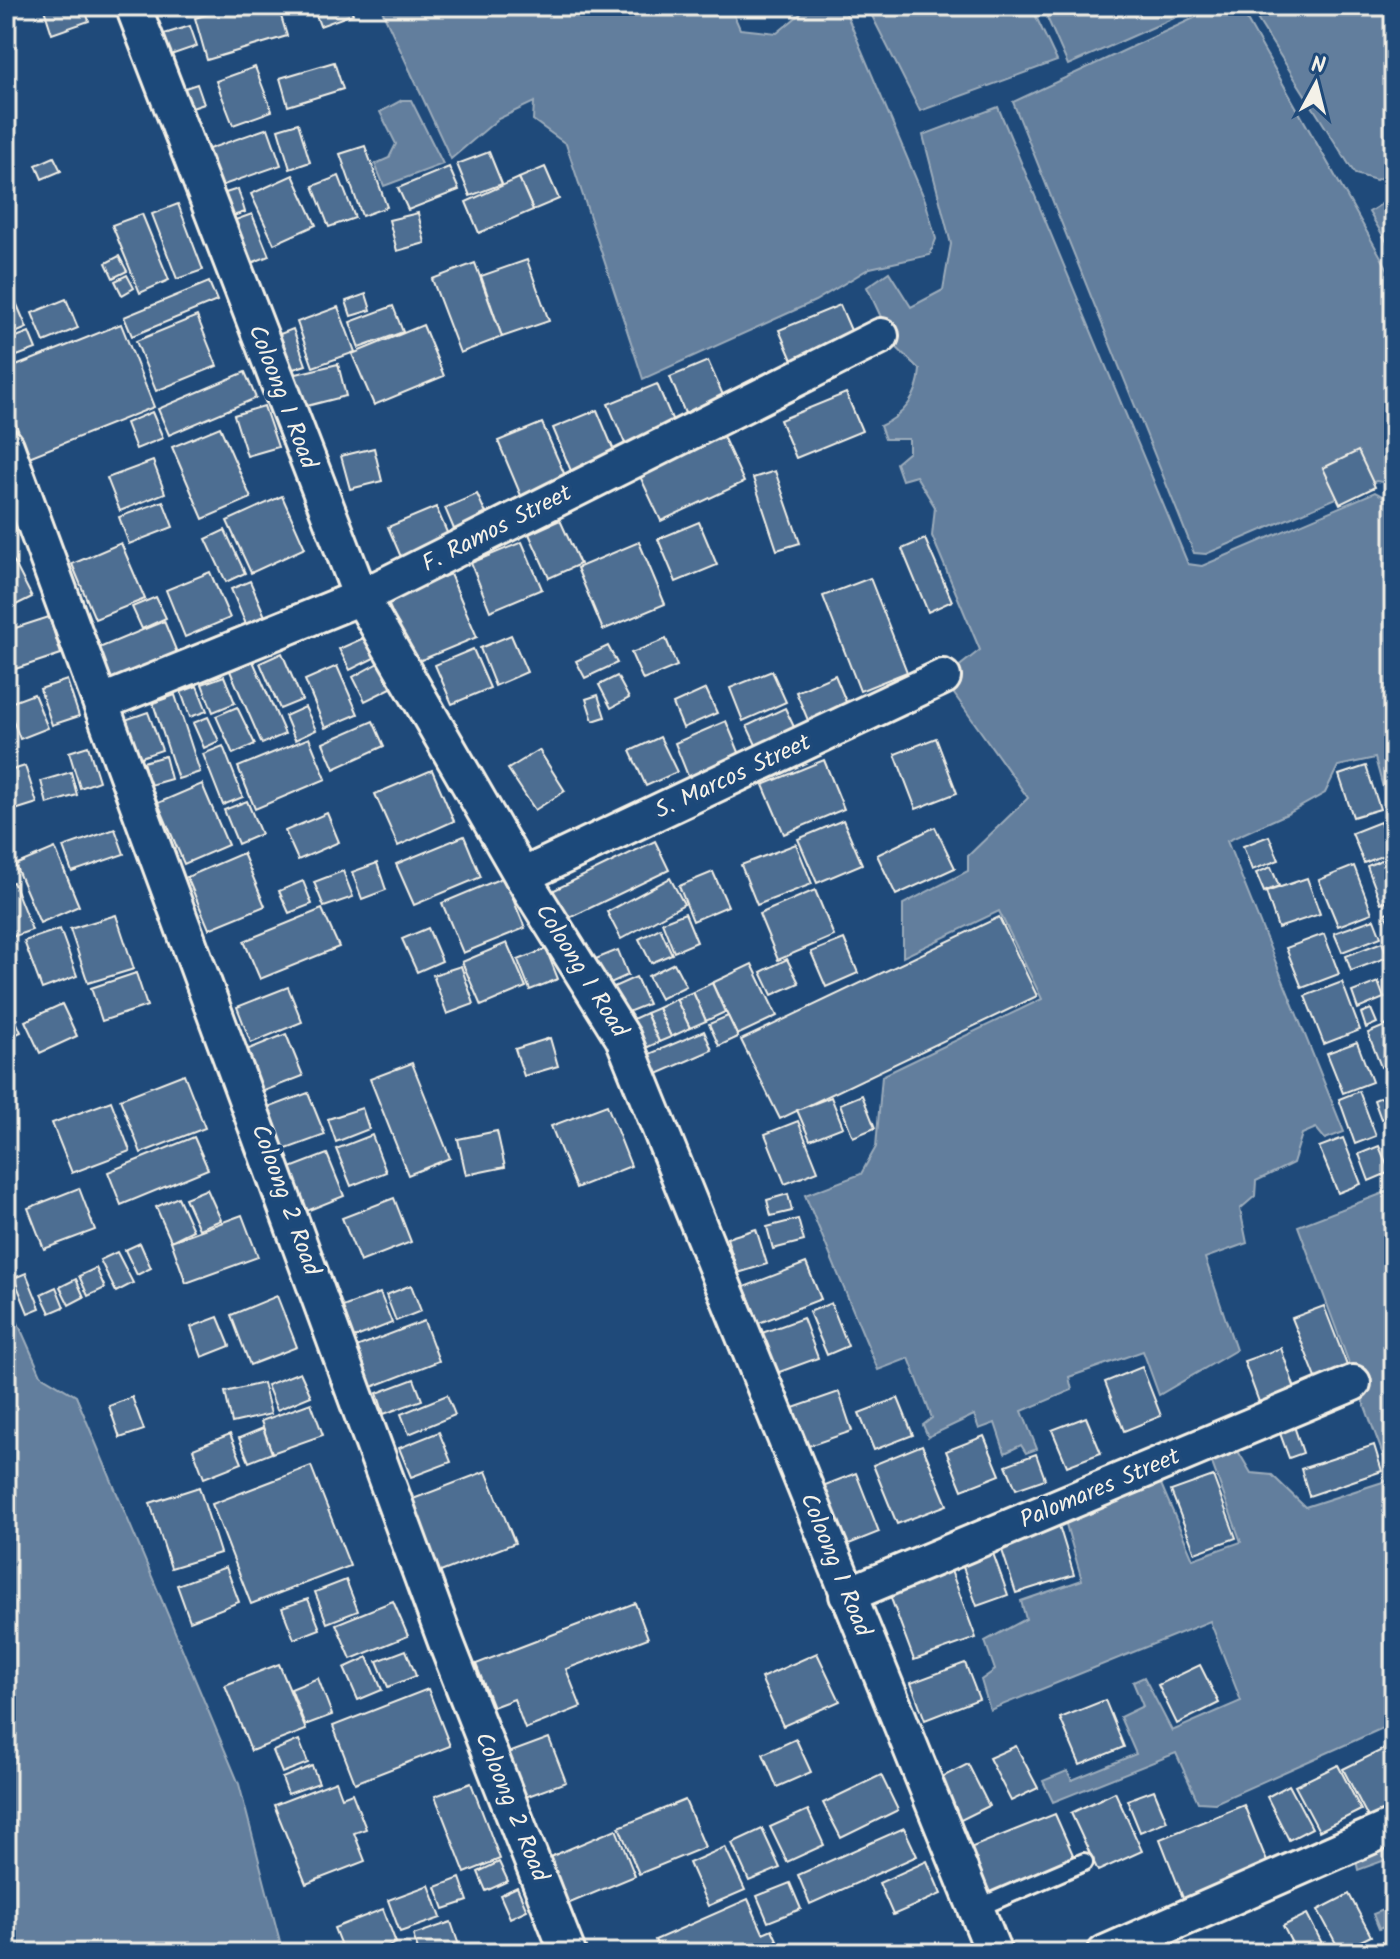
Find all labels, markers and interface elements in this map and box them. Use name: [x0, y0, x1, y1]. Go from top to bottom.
north arrow: [1276, 44, 1356, 124]
text: N: [1309, 48, 1327, 85]
street label: Coloong 1 Road: [237, 319, 328, 476]
street label: F. Ramos Street: [415, 474, 579, 584]
street label: S. Marcos Street: [648, 723, 818, 830]
street label: Coloong 1 Road: [524, 896, 638, 1047]
street label: Coloong 2 Road: [240, 1119, 331, 1282]
street label: Palomares Street: [1014, 1437, 1187, 1540]
street label: Coloong 1 Road: [788, 1487, 882, 1644]
street label: Coloong 2 Road: [463, 1726, 559, 1889]

